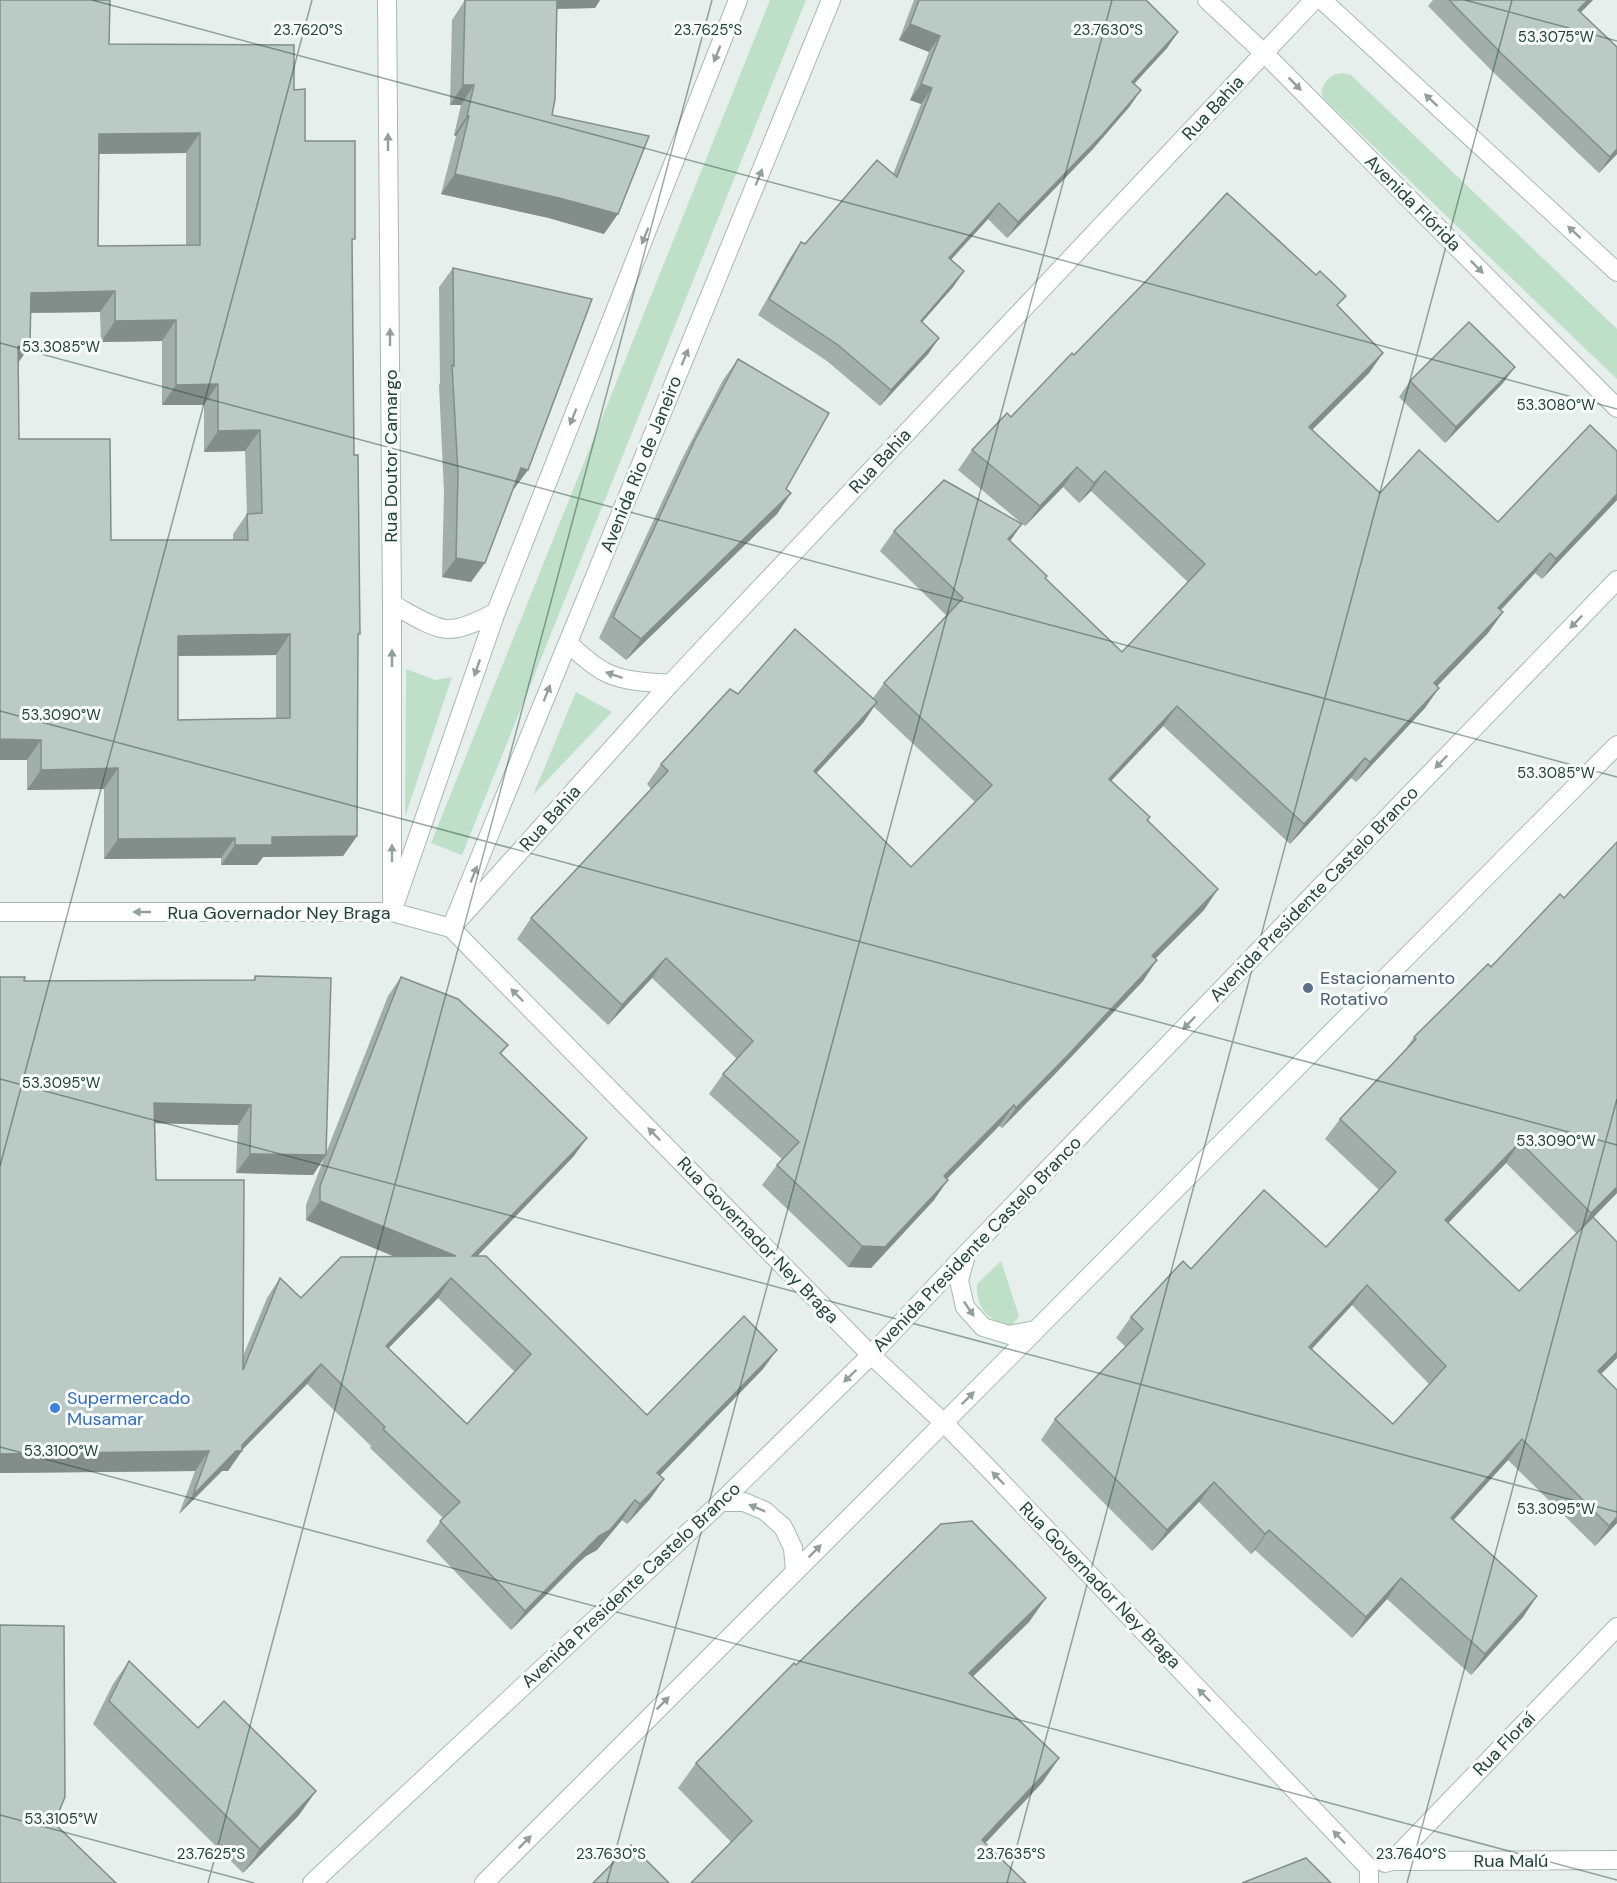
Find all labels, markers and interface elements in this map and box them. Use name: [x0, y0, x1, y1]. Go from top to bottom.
text: 23.7620°S: [273, 20, 343, 40]
text: 23.7625°S: [674, 20, 742, 40]
text: 23.7630°S: [1073, 20, 1143, 40]
text: 53.3075°W: [1518, 27, 1595, 47]
one-way arrow: [711, 46, 721, 64]
street label: Rua Bahia: [1177, 70, 1249, 146]
one-way arrow: [1287, 77, 1302, 91]
one-way arrow: [1423, 93, 1438, 107]
one-way arrow: [383, 133, 393, 152]
street label: Avenida Flórida: [1360, 150, 1466, 256]
one-way arrow: [755, 168, 764, 186]
one-way arrow: [1567, 226, 1581, 240]
one-way arrow: [640, 227, 649, 245]
one-way arrow: [1469, 259, 1483, 273]
one-way arrow: [385, 328, 395, 347]
text: 53.3085°W: [22, 337, 101, 357]
one-way arrow: [680, 348, 690, 366]
street label: Rua Doutor Camargo: [379, 369, 403, 543]
street label: Avenida Rio de Janeiro: [595, 372, 687, 556]
text: 53.3080°W: [1516, 395, 1596, 415]
one-way arrow: [568, 408, 577, 426]
street label: Rua Bahia: [844, 423, 916, 499]
one-way arrow: [1570, 615, 1584, 629]
one-way arrow: [387, 649, 397, 668]
one-way arrow: [471, 659, 481, 677]
one-way arrow: [605, 670, 623, 679]
one-way arrow: [542, 684, 552, 702]
text: 53.3090°W: [21, 705, 101, 725]
one-way arrow: [1434, 755, 1448, 770]
text: 53.3085°W: [1517, 763, 1596, 783]
street label: Rua Bahia: [514, 780, 586, 856]
street label: Avenida Presidente Castelo Branco: [1204, 781, 1424, 1007]
one-way arrow: [387, 844, 397, 863]
one-way arrow: [469, 864, 479, 882]
street label: Rua Governador Ney Braga: [167, 901, 391, 925]
one-way arrow: [132, 907, 151, 917]
place label: Estacionamento Rotativo: [1320, 966, 1455, 1011]
marker: Estacionamento Rotativo: [1301, 981, 1315, 995]
one-way arrow: [510, 987, 524, 1002]
one-way arrow: [1182, 1016, 1196, 1031]
text: 53.3095°W: [22, 1073, 101, 1093]
one-way arrow: [647, 1127, 661, 1141]
street label: Avenida Presidente Castelo Branco: [867, 1131, 1087, 1357]
text: 53.3090°W: [1516, 1131, 1596, 1151]
street label: Rua Governador Ney Braga: [672, 1151, 844, 1329]
one-way arrow: [963, 1301, 975, 1317]
one-way arrow: [842, 1369, 857, 1383]
place label: Supermercado Musamar: [67, 1386, 191, 1431]
one-way arrow: [961, 1390, 975, 1405]
marker: Supermercado Musamar: [48, 1401, 62, 1415]
text: 53.3100°W: [24, 1441, 99, 1461]
one-way arrow: [991, 1470, 1005, 1485]
street label: Avenida Presidente Castelo Branco: [516, 1477, 746, 1693]
street label: Rua Governador Ney Braga: [1014, 1496, 1186, 1674]
text: 53.3095°W: [1517, 1499, 1596, 1519]
one-way arrow: [747, 1503, 765, 1513]
one-way arrow: [808, 1544, 822, 1558]
one-way arrow: [1198, 1689, 1212, 1703]
one-way arrow: [655, 1697, 669, 1711]
street label: Rua Floraí: [1467, 1707, 1541, 1781]
text: 53.3105°W: [24, 1809, 98, 1829]
one-way arrow: [1332, 1829, 1346, 1844]
one-way arrow: [518, 1835, 532, 1849]
text: 23.7625°S: [177, 1844, 245, 1864]
text: 23.7630°S: [576, 1844, 646, 1864]
text: 23.7635°S: [977, 1844, 1046, 1864]
text: 23.7640°S: [1376, 1844, 1446, 1864]
street label: Rua Malú: [1474, 1849, 1548, 1873]

